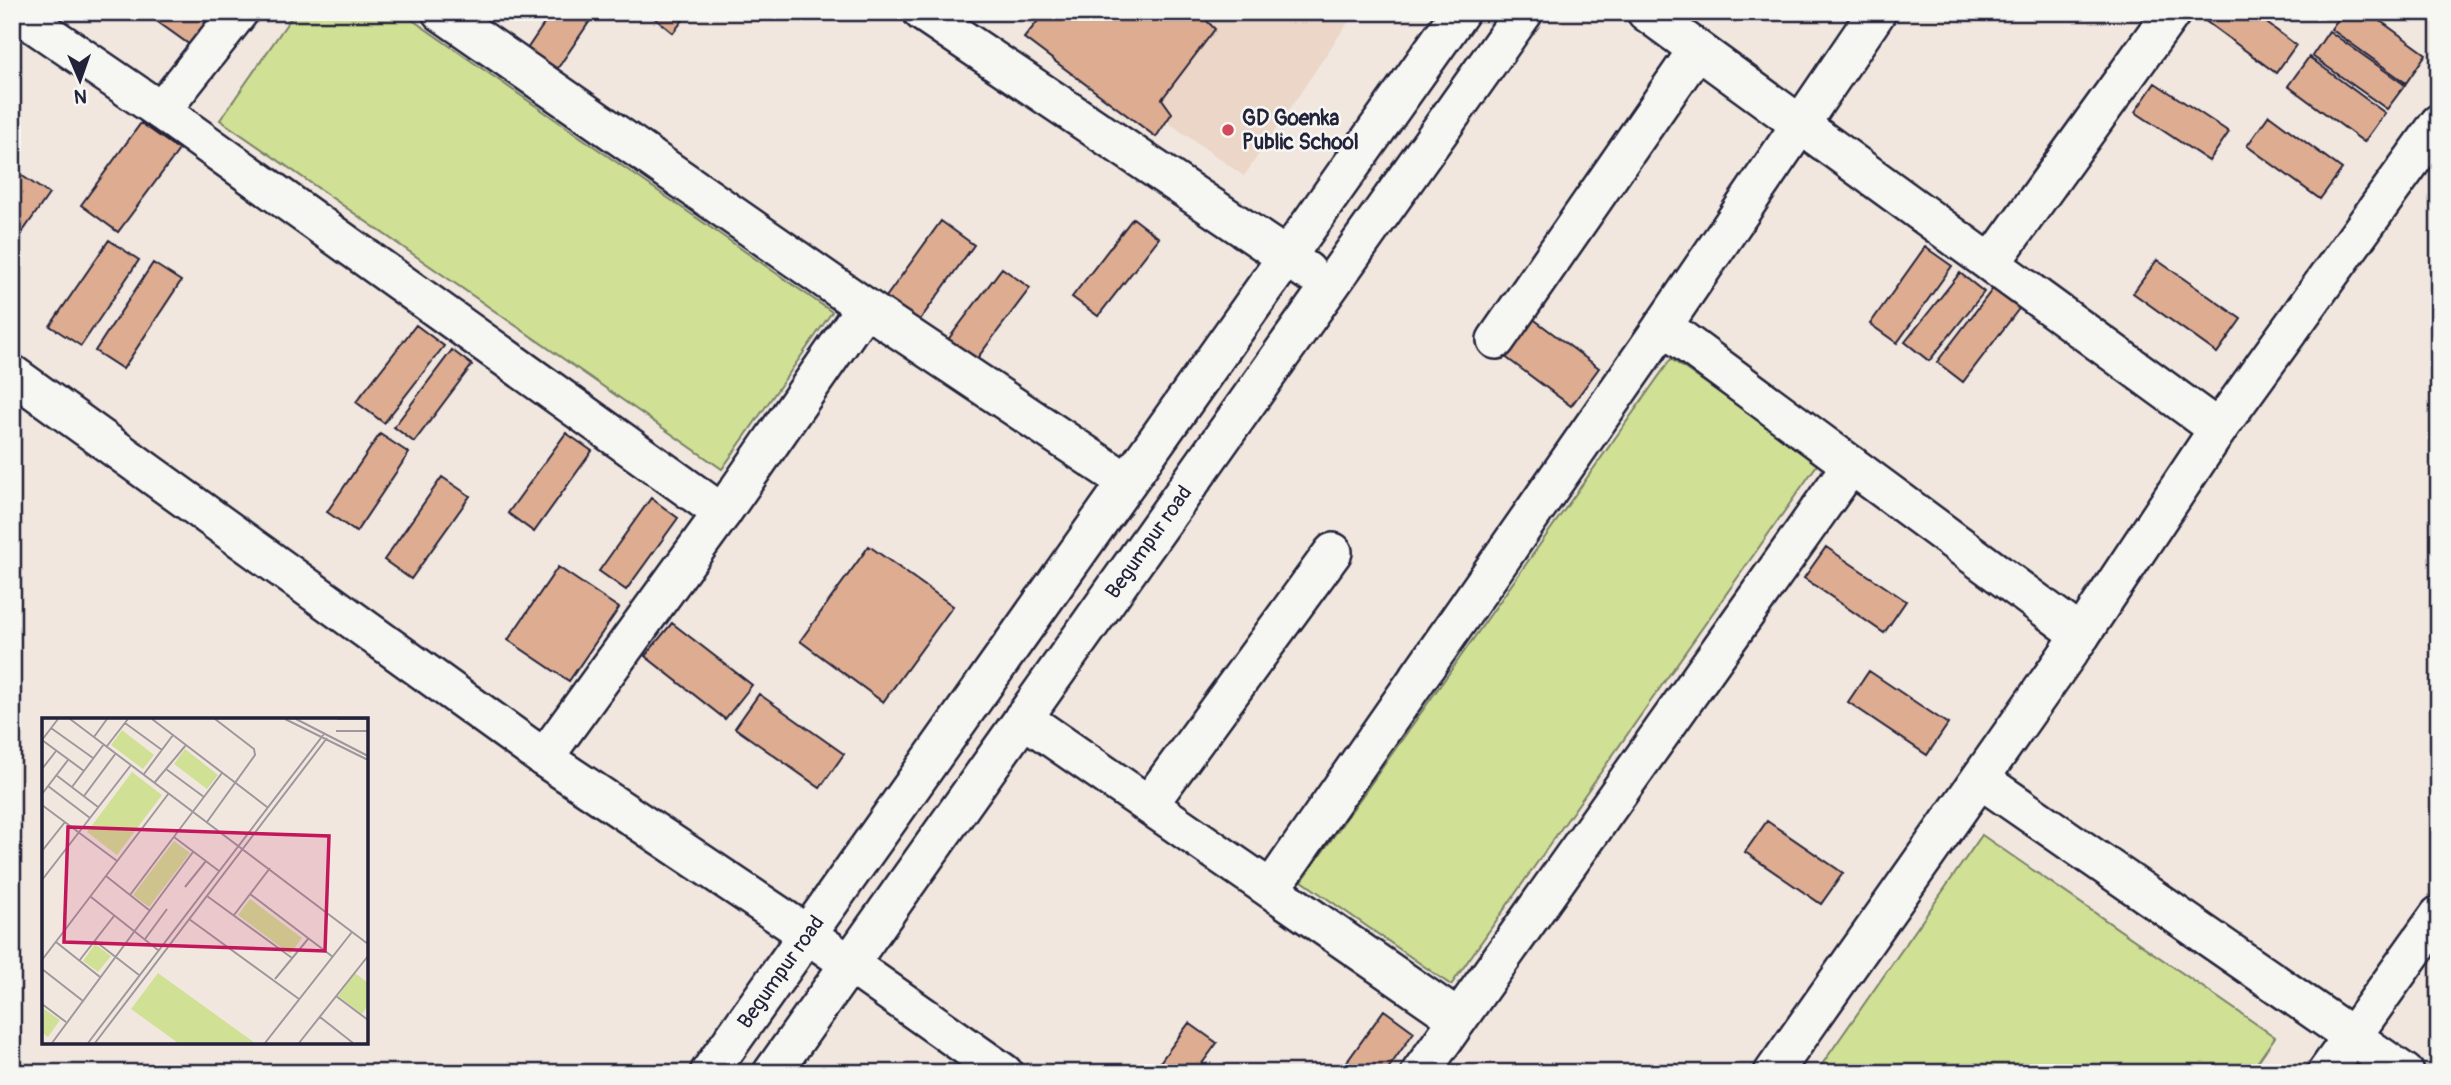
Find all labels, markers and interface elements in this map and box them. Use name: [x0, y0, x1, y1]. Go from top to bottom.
north arrow: [46, 46, 116, 116]
text: N: [74, 84, 87, 108]
place label: GD Goenka Public School: [1242, 105, 1359, 156]
marker: GD Goenka Public School: [1220, 122, 1236, 138]
street label: Begumpur road: [1099, 480, 1198, 604]
inset map: [42, 718, 368, 1043]
street label: Begumpur road: [731, 910, 830, 1034]

